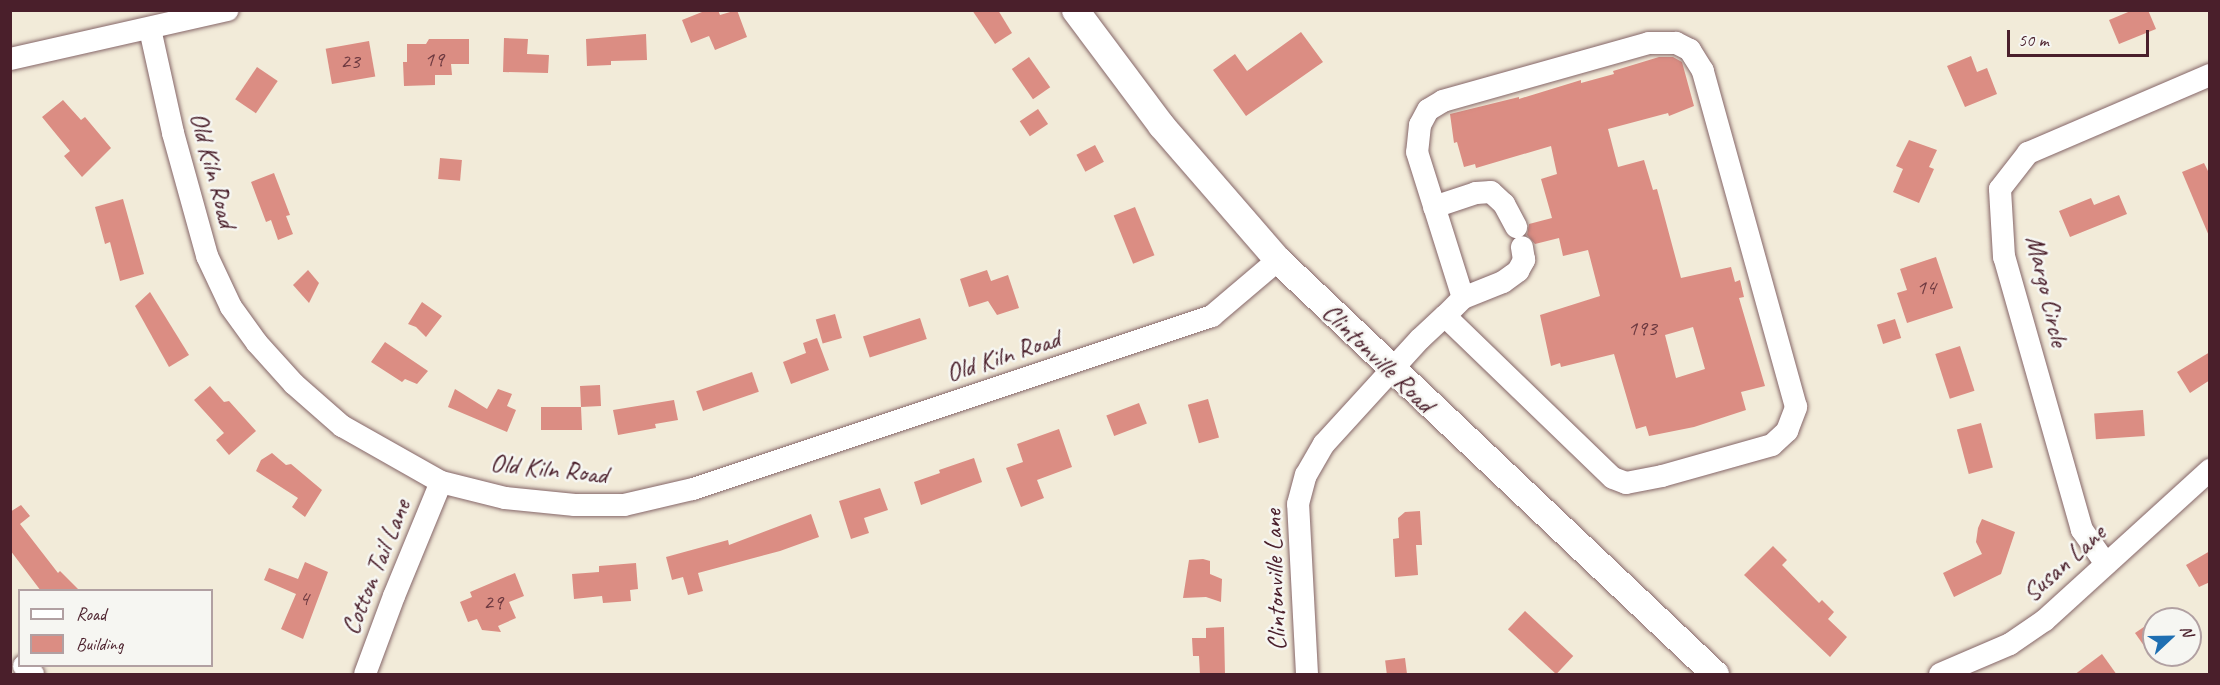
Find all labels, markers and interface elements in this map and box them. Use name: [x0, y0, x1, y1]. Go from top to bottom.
scale bar: [2010, 18, 2152, 56]
text: 50 m: [2018, 29, 2049, 51]
house number: 19: [424, 47, 444, 73]
house number: 23: [340, 49, 360, 75]
street label: Old Kiln Road: [183, 109, 243, 231]
street label: Margo Circle: [2019, 233, 2075, 349]
house number: 14: [1916, 275, 1936, 301]
street label: Clintonville Road: [1316, 297, 1440, 419]
house number: 193: [1627, 316, 1657, 342]
street label: Old Kiln Road: [942, 323, 1064, 389]
street label: Old Kiln Road: [489, 447, 609, 491]
street label: Cotton Tail Lane: [334, 494, 418, 640]
street label: Clintonville Lane: [1257, 508, 1293, 652]
street label: Susan Lane: [2016, 517, 2112, 609]
house number: 4: [299, 586, 309, 612]
legend: [18, 589, 213, 667]
house number: 29: [483, 590, 503, 616]
text: Road: [76, 603, 106, 625]
north arrow: [2142, 607, 2202, 667]
text: N: [2176, 623, 2198, 639]
text: Building: [76, 633, 123, 655]

